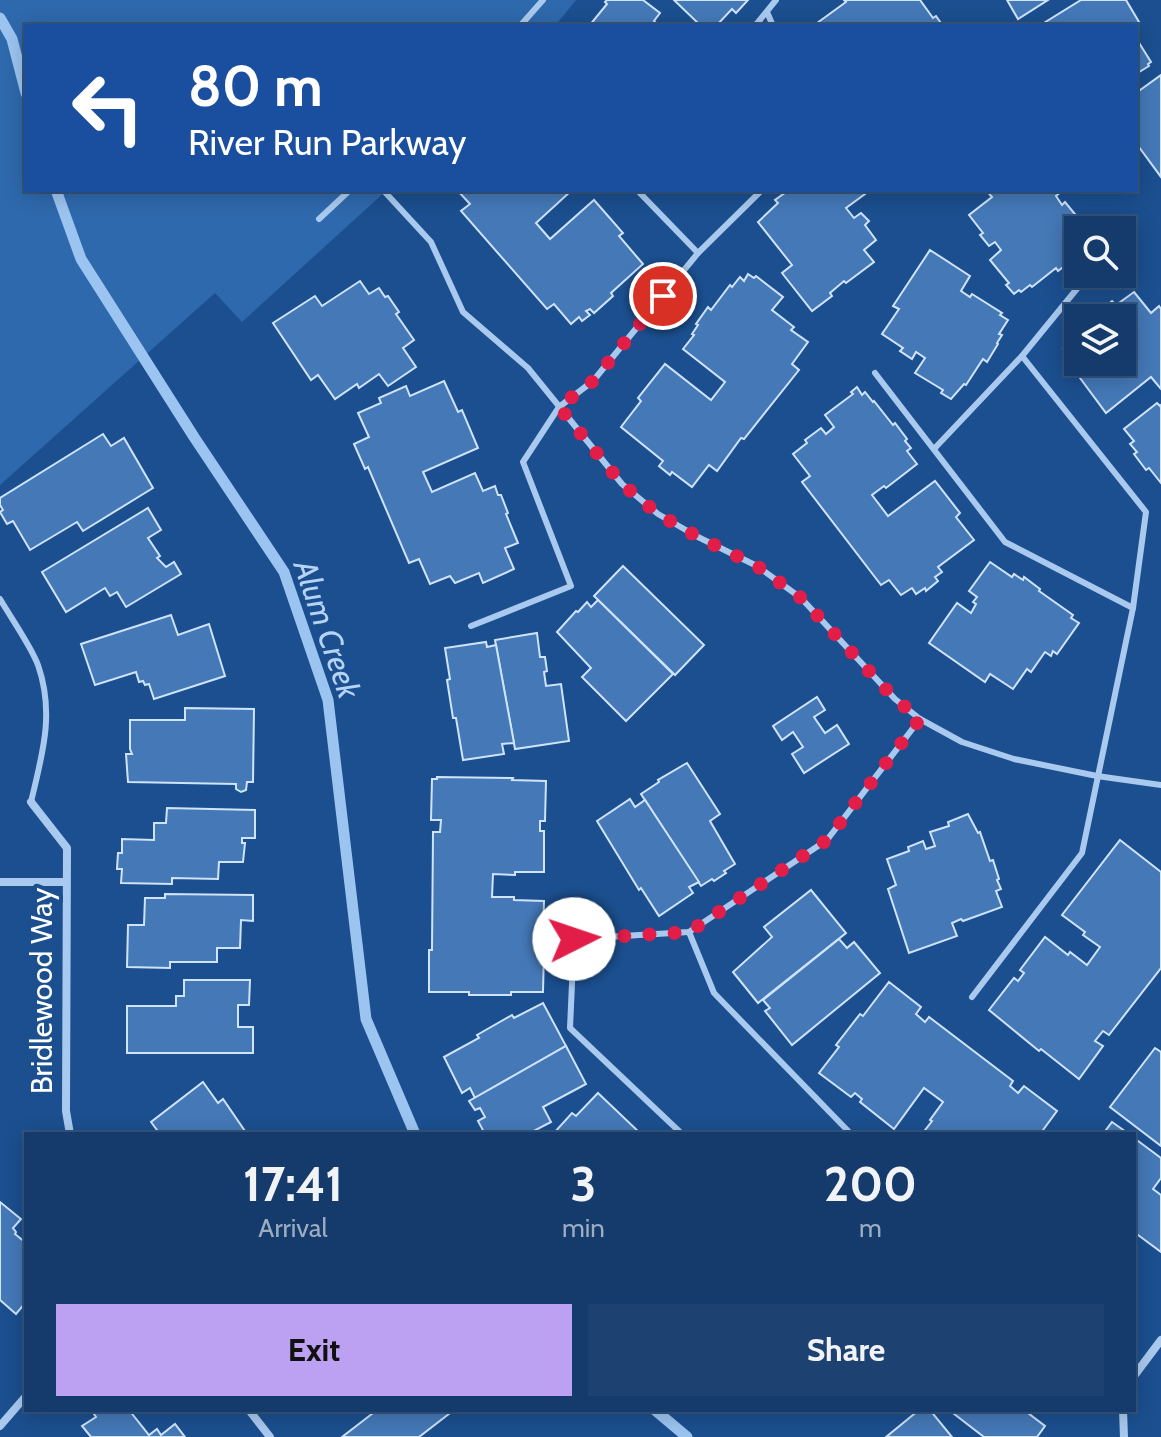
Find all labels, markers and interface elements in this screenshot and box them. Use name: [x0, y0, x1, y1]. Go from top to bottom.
text: 80 m: [188, 52, 323, 120]
icon: left: [56, 56, 160, 160]
text: River Run Parkway: [188, 120, 466, 164]
map controls: [1064, 216, 1136, 376]
button: search: [1064, 216, 1136, 288]
pin: [629, 262, 697, 330]
icon: arrive: [641, 274, 685, 318]
button: layers: [1064, 304, 1136, 376]
water label: Alum Creek: [285, 553, 370, 704]
street label: Bridlewood Way: [23, 888, 60, 1094]
position arrow: [532, 897, 616, 981]
text: 17:41: [243, 1155, 343, 1213]
text: 3: [570, 1155, 596, 1213]
text: 200: [824, 1155, 917, 1213]
text: Arrival: [258, 1212, 328, 1244]
text: min: [562, 1212, 605, 1244]
text: m: [859, 1212, 882, 1244]
button: Exit: [56, 1304, 572, 1396]
button: Share: [588, 1304, 1104, 1396]

